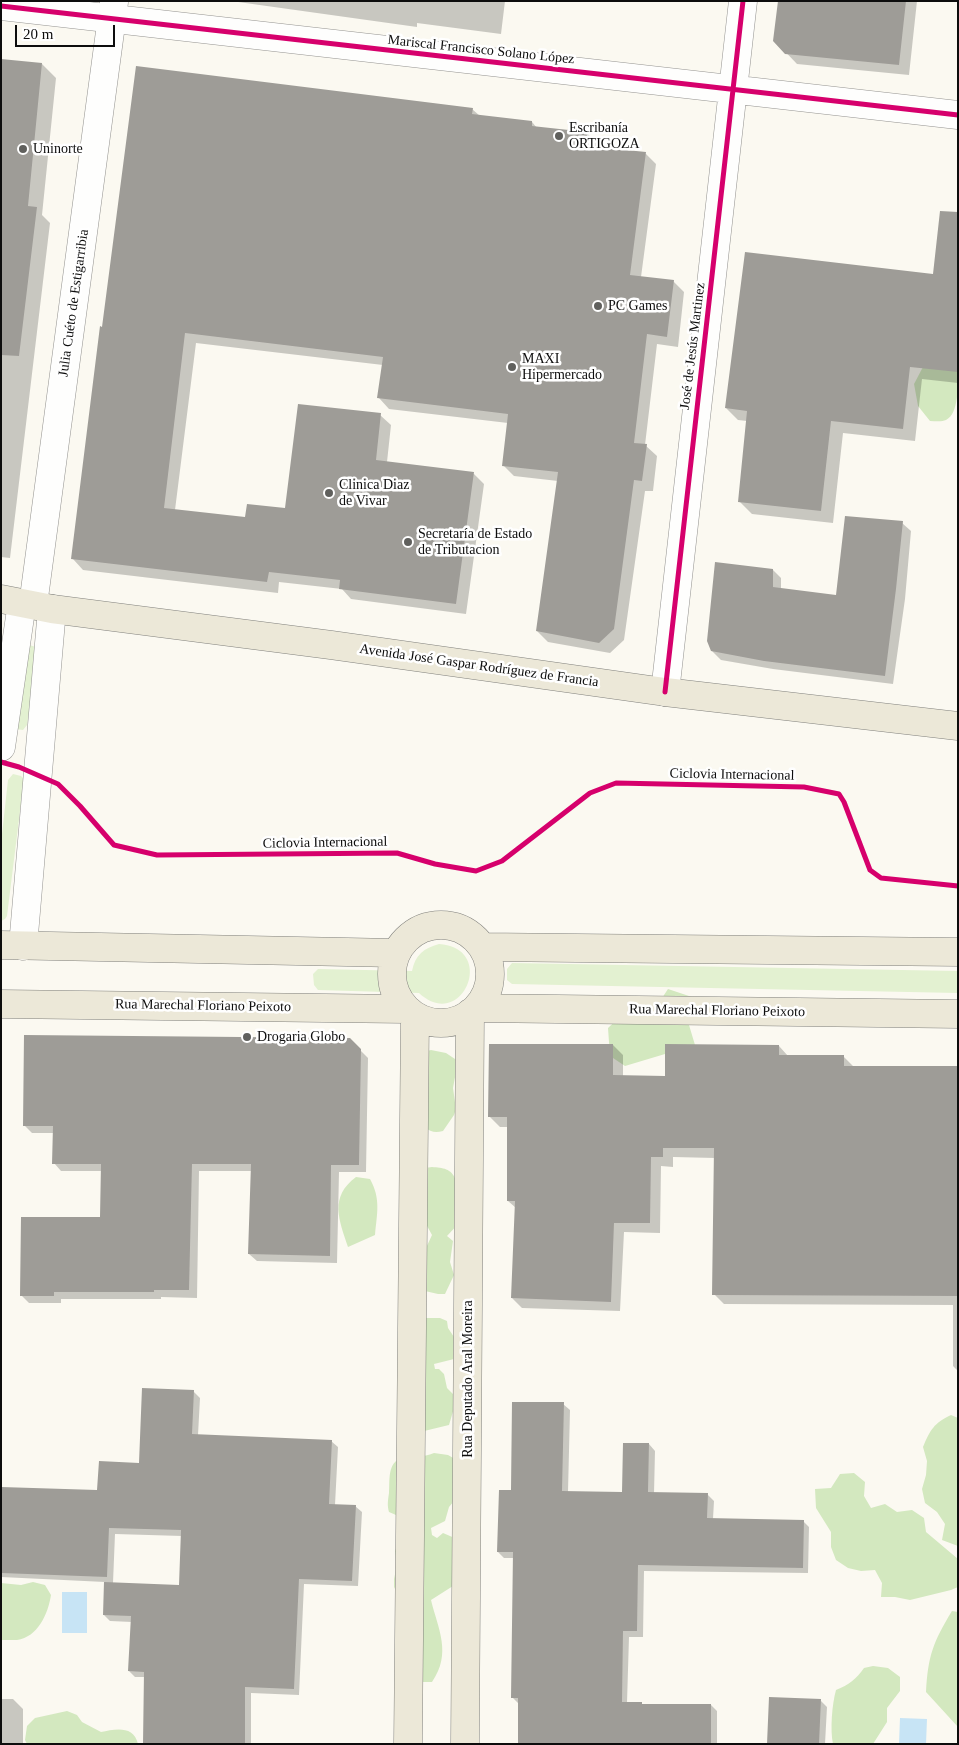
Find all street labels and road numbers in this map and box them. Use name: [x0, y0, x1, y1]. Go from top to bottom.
street label: Mariscal Francisco Solano López: [387, 32, 575, 68]
street label: Julia Cuéto de Estigarribia: [55, 228, 93, 378]
street label: José de Jesús Martinez: [677, 281, 709, 411]
street label: Avenida José Gaspar Rodríguez de Francia: [358, 641, 600, 691]
street label: Ciclovia Internacional: [669, 766, 795, 784]
street label: Ciclovia Internacional: [262, 834, 388, 852]
street label: Rua Marechal Floriano Peixoto: [115, 996, 291, 1016]
street label: Rua Marechal Floriano Peixoto: [629, 1001, 805, 1021]
street label: Rua Deputado Aral Moreira: [460, 1300, 476, 1458]

